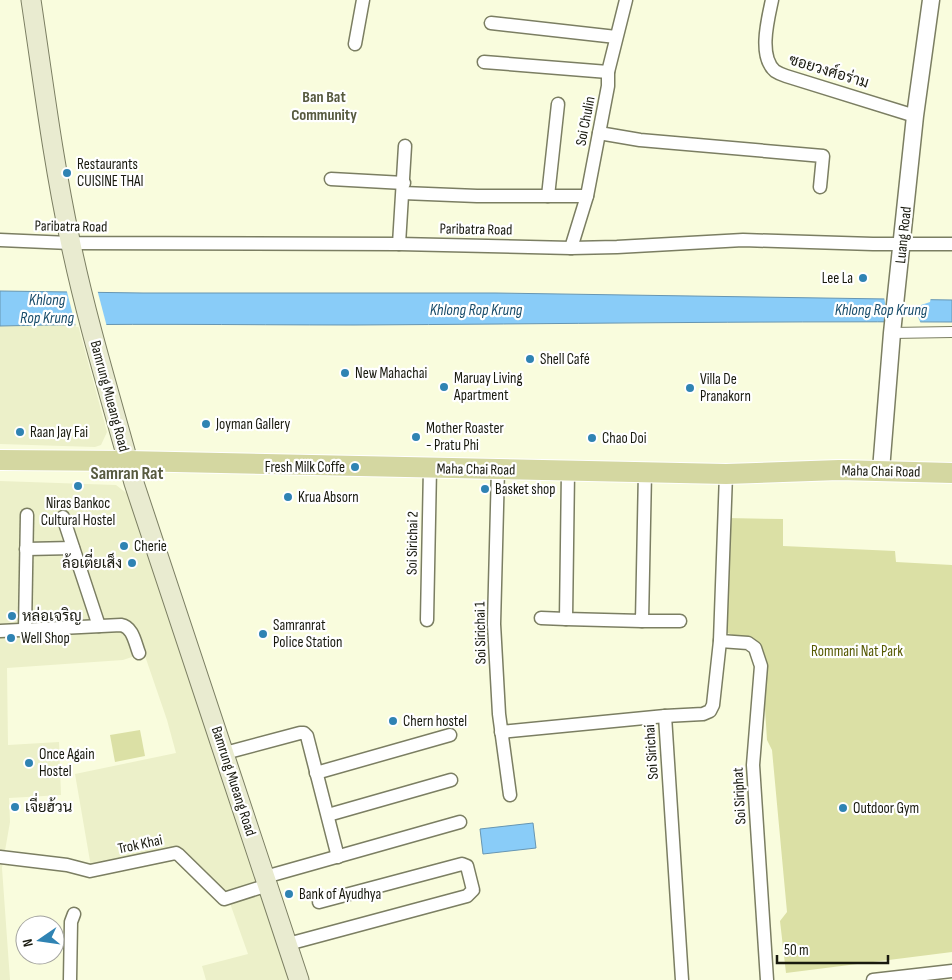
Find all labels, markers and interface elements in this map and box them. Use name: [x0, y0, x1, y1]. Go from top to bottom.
street label: ซอยวงศ์อร่าม: [787, 49, 871, 93]
district label: Ban Bat Community: [291, 88, 357, 125]
street label: Soi Chulin: [571, 95, 600, 148]
place label: Restaurants CUISINE THAI: [77, 155, 144, 191]
marker: Restaurants CUISINE THAI: [61, 167, 73, 179]
street label: Luang Road: [891, 206, 916, 265]
street label: Paribatra Road: [34, 216, 108, 237]
street label: Paribatra Road: [439, 219, 513, 240]
place label: Lee La: [822, 269, 853, 288]
marker: Lee La: [857, 272, 869, 284]
water label: Khlong Rop Krung: [20, 291, 74, 328]
water label: Khlong Rop Krung: [430, 301, 523, 320]
water label: Khlong Rop Krung: [835, 301, 928, 320]
street label: Bamrung Mueang Road: [86, 338, 133, 454]
place label: Shell Café: [540, 350, 590, 369]
marker: Shell Café: [524, 353, 536, 365]
place label: New Mahachai: [355, 364, 428, 383]
marker: New Mahachai: [339, 367, 351, 379]
place label: Maruay Living Apartment: [453, 369, 522, 405]
place label: Villa De Pranakorn: [700, 370, 751, 406]
marker: Maruay Living Apartment: [438, 381, 450, 393]
marker: Villa De Pranakorn: [684, 382, 696, 394]
place label: Joyman Gallery: [215, 415, 290, 434]
marker: Joyman Gallery: [200, 418, 212, 430]
place label: Mother Roaster - Pratu Phi: [426, 419, 504, 455]
place label: Raan Jay Fai: [30, 423, 88, 442]
marker: Raan Jay Fai: [14, 426, 26, 438]
place label: Chao Doi: [602, 429, 647, 448]
marker: Mother Roaster - Pratu Phi: [410, 431, 422, 443]
marker: Chao Doi: [586, 432, 598, 444]
place label: Fresh Milk Coffe: [265, 458, 345, 477]
street label: Maha Chai Road: [436, 459, 516, 480]
marker: Fresh Milk Coffe: [349, 461, 361, 473]
street label: Maha Chai Road: [841, 461, 921, 482]
district label: Samran Rat: [91, 463, 163, 484]
marker: Niras Bankoc Cultural Hostel: [72, 480, 84, 492]
place label: Basket shop: [495, 480, 556, 499]
marker: Basket shop: [479, 483, 491, 495]
place label: Krua Absorn: [298, 488, 359, 507]
marker: Krua Absorn: [282, 491, 294, 503]
place label: Niras Bankoc Cultural Hostel: [41, 494, 115, 530]
street label: Soi Sirichai 2: [402, 511, 423, 575]
place label: Cherie: [134, 537, 167, 556]
marker: Cherie: [118, 540, 130, 552]
place label: ล้อเตี่ยเส็ง: [62, 548, 122, 573]
marker: ล้อเตี่ยเส็ง: [126, 557, 138, 569]
street label: Soi Sirichai 1: [470, 601, 491, 665]
place label: หล่อเจริญ: [22, 606, 82, 626]
marker: หล่อเจริญ: [6, 610, 18, 622]
place label: Samranrat Police Station: [273, 616, 343, 652]
marker: Samranrat Police Station: [257, 628, 269, 640]
place label: Well Shop: [21, 629, 70, 648]
marker: Well Shop: [5, 632, 17, 644]
park label: Rommani Nat Park: [811, 642, 903, 661]
place label: Chern hostel: [403, 712, 467, 731]
marker: Chern hostel: [387, 715, 399, 727]
street label: Bamrung Mueang Road: [207, 724, 260, 838]
street label: Soi Sirichai: [640, 724, 663, 780]
place label: Once Again Hostel: [39, 745, 95, 781]
marker: Once Again Hostel: [23, 757, 35, 769]
street label: Soi Siriphat: [728, 767, 750, 825]
place label: เจี่ยฮ้วน: [25, 792, 72, 817]
place label: Outdoor Gym: [853, 799, 919, 818]
marker: เจี่ยฮ้วน: [9, 801, 21, 813]
marker: Outdoor Gym: [837, 802, 849, 814]
street label: Trok Khai: [116, 830, 164, 858]
place label: Bank of Ayudhya: [299, 885, 381, 904]
marker: Bank of Ayudhya: [283, 888, 295, 900]
north arrow: [15, 915, 65, 965]
scale bar: [777, 932, 888, 964]
text: N: [19, 937, 37, 948]
text: 50 m: [784, 941, 809, 960]

